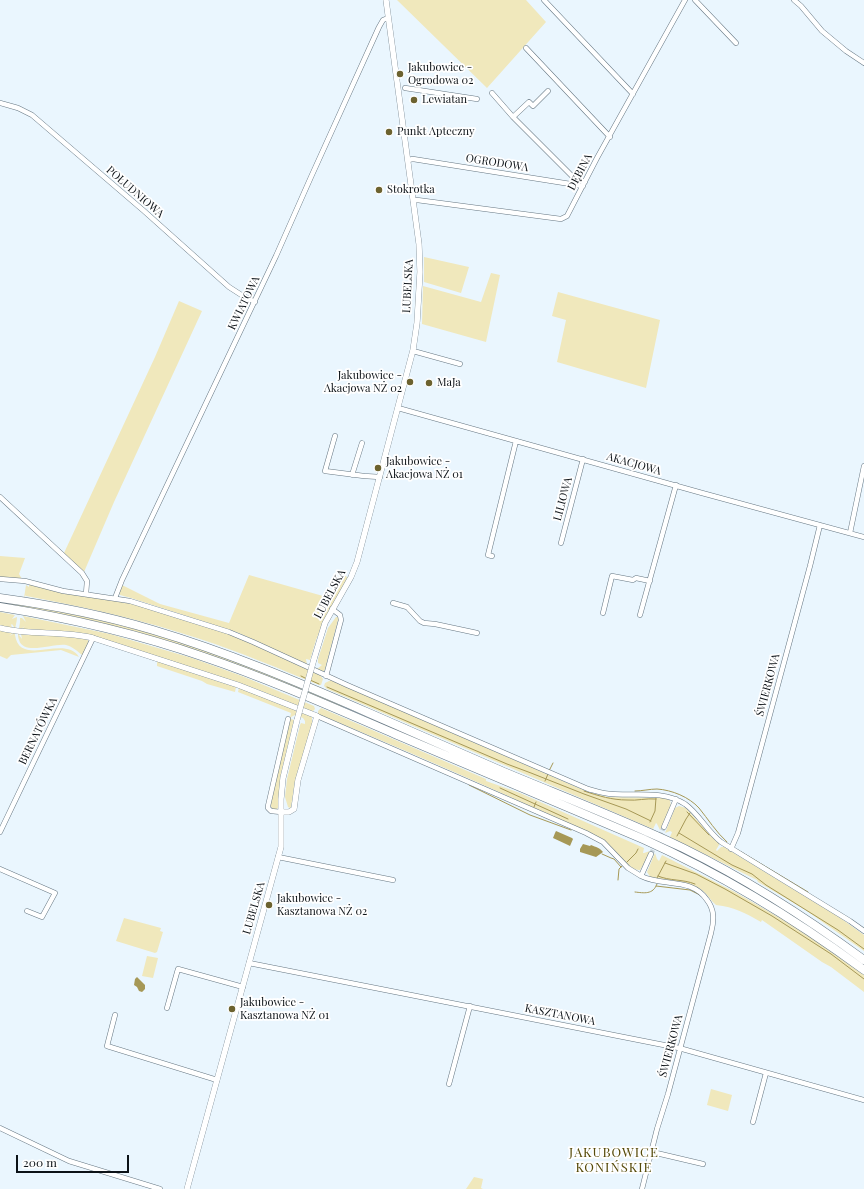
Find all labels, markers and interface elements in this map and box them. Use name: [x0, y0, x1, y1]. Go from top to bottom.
place label: Jakubowice - Ogrodowa 02: [408, 61, 473, 87]
marker: Jakubowice - Ogrodowa 02: [395, 69, 405, 79]
place label: Lewiatan: [422, 93, 467, 107]
marker: Lewiatan: [409, 95, 419, 105]
place label: Punkt Apteczny: [397, 125, 474, 139]
marker: Punkt Apteczny: [384, 127, 394, 137]
street label: DĘBINA: [565, 151, 595, 193]
street label: OGRODOWA: [465, 152, 529, 174]
street label: POŁUDNIOWA: [103, 163, 167, 221]
place label: Stokrotka: [387, 183, 435, 197]
marker: Stokrotka: [374, 185, 384, 195]
street label: LUBELSKA: [400, 259, 416, 313]
street label: KWIATOWA: [225, 274, 263, 332]
place label: Jakubowice - Akacjowa NŻ 02: [324, 369, 402, 395]
place label: MaJa: [437, 376, 461, 390]
marker: Jakubowice - Akacjowa NŻ 02: [405, 377, 415, 387]
marker: MaJa: [424, 378, 434, 388]
street label: AKACJOWA: [605, 450, 663, 478]
place label: Jakubowice - Akacjowa NŻ 01: [386, 455, 463, 481]
marker: Jakubowice - Akacjowa NŻ 01: [373, 463, 383, 473]
street label: LILIOWA: [551, 476, 575, 522]
street label: LUBELSKA: [311, 567, 349, 621]
street label: ŚWIERKOWA: [753, 652, 783, 718]
street label: BERNATÓWKA: [16, 695, 60, 767]
street label: LUBELSKA: [240, 880, 268, 936]
place label: Jakubowice - Kasztanowa NŻ 02: [277, 892, 367, 918]
marker: Jakubowice - Kasztanowa NŻ 02: [264, 900, 274, 910]
place label: Jakubowice - Kasztanowa NŻ 01: [240, 996, 329, 1022]
street label: KASZTANOWA: [524, 1002, 596, 1028]
marker: Jakubowice - Kasztanowa NŻ 01: [227, 1004, 237, 1014]
street label: ŚWIERKOWA: [656, 1013, 686, 1079]
district label: JAKUBOWICE KONIŃSKIE: [569, 1145, 659, 1176]
scale bar: [18, 1147, 131, 1173]
text: 200 m: [23, 1154, 57, 1170]

